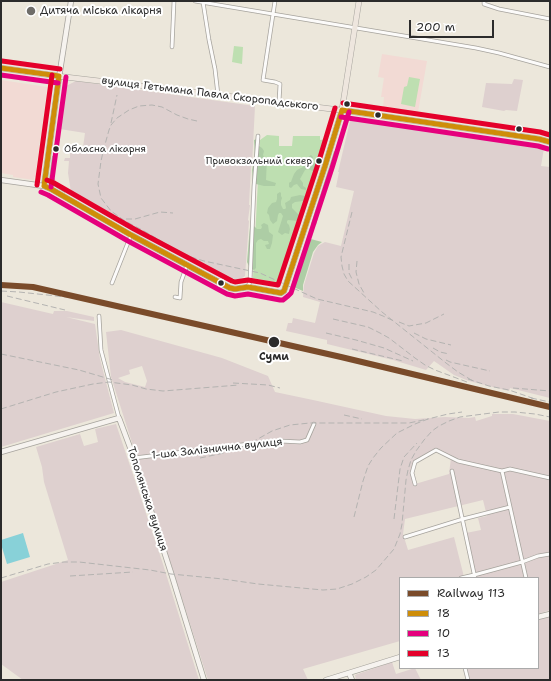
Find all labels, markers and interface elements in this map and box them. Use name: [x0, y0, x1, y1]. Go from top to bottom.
place label: Дитяча міська лікарня: [40, 4, 162, 18]
marker: Дитяча міська лікарня: [25, 5, 37, 17]
scale bar: [411, 12, 496, 38]
text: 200 m: [416, 19, 455, 35]
street label: вулиця Гетьмана Павла Скоропадського: [101, 74, 319, 114]
unlabelled marker: [342, 99, 352, 109]
unlabelled marker: [373, 110, 383, 120]
unlabelled marker: [514, 124, 524, 134]
place label: Обласна лікарня: [64, 143, 146, 155]
marker: Обласна лікарня: [51, 144, 61, 154]
place label: Привокзальний сквер: [206, 155, 312, 167]
marker: Привокзальний сквер: [314, 156, 324, 166]
unlabelled marker: [216, 278, 226, 288]
marker: Суми: [267, 335, 281, 349]
place label: Суми: [259, 350, 289, 364]
street label: 1-ша Залізнична вулиця: [151, 436, 283, 462]
street label: Тополянська вулиця: [124, 445, 170, 553]
legend: [399, 577, 539, 669]
text: Railway 113: [437, 585, 505, 601]
text: 18: [437, 605, 450, 621]
text: 10: [437, 625, 450, 641]
text: 13: [437, 645, 450, 661]

